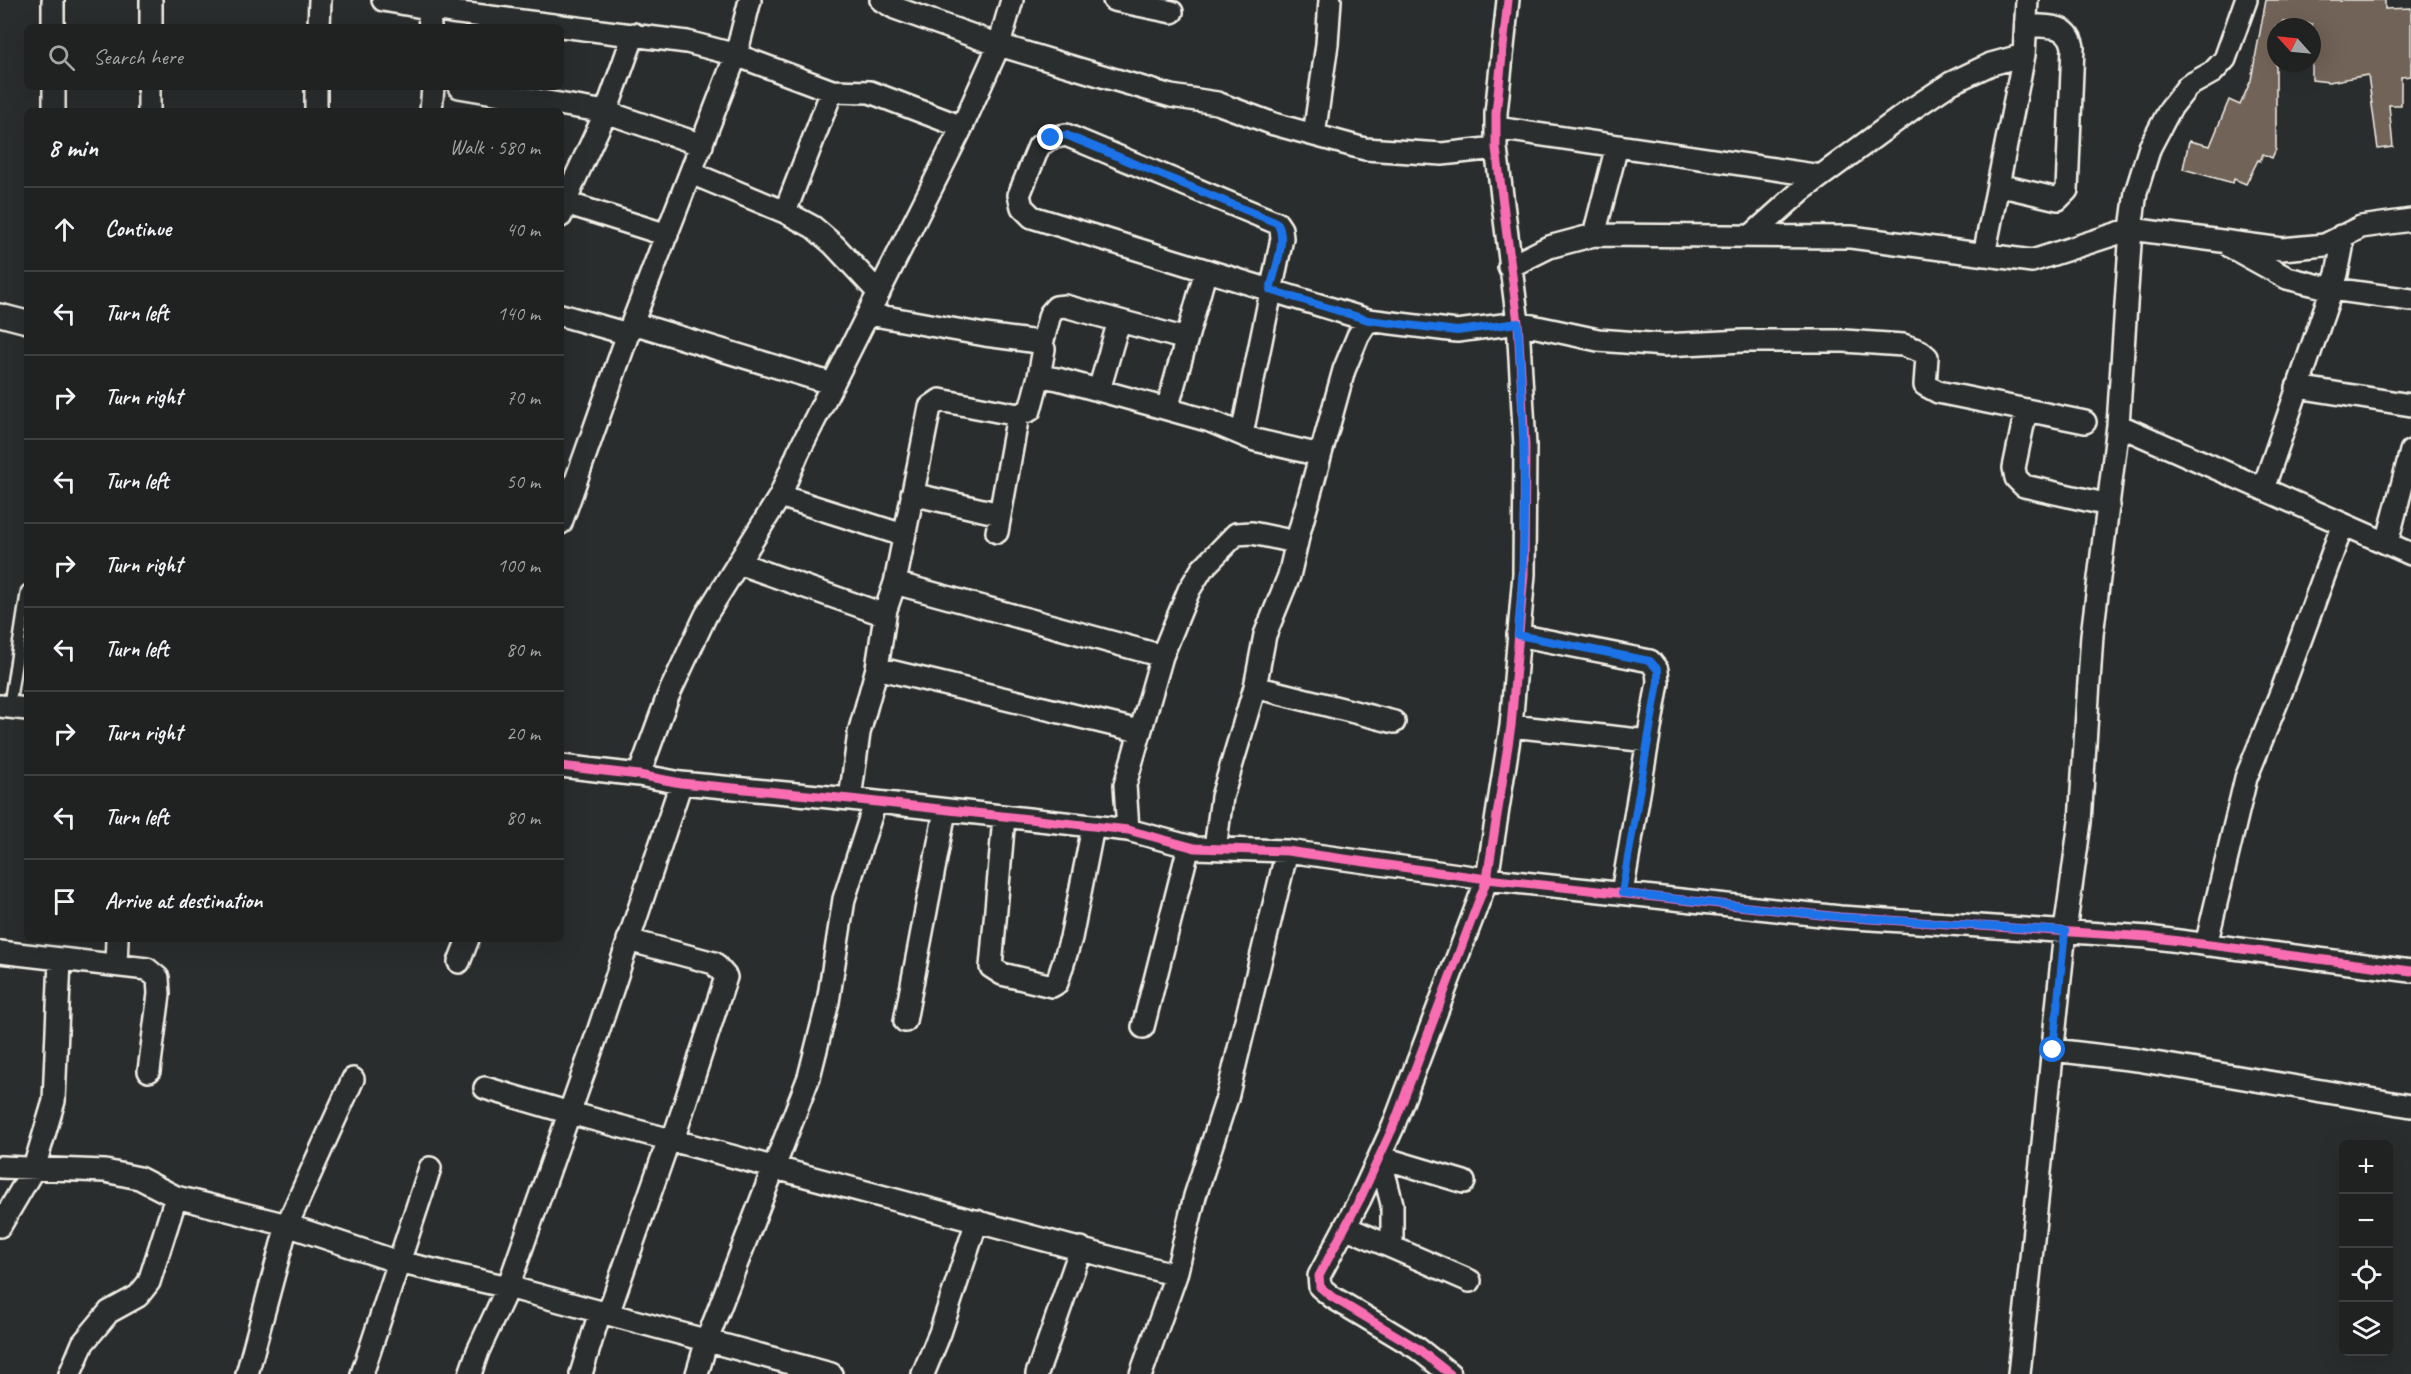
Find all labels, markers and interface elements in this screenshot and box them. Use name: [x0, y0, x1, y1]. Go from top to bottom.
north arrow: [2267, 18, 2321, 72]
search box: [24, 24, 564, 90]
icon: search: [45, 41, 78, 74]
text: Search here: [93, 43, 183, 71]
route end: [1037, 124, 1063, 150]
text: 8 min: [48, 131, 98, 164]
text: Walk · 580 m: [450, 135, 540, 160]
icon: ahead: [48, 213, 81, 246]
text: Continue: [105, 215, 171, 243]
text: 40 m: [506, 217, 540, 242]
icon: left: [48, 297, 81, 330]
text: Turn left: [105, 299, 169, 327]
text: 140 m: [497, 301, 540, 326]
icon: right: [48, 381, 81, 414]
text: Turn right: [105, 383, 182, 411]
text: 70 m: [506, 385, 540, 410]
icon: left: [48, 465, 81, 498]
text: Turn left: [105, 467, 169, 495]
text: 50 m: [506, 469, 540, 494]
icon: right: [48, 549, 81, 582]
text: Turn right: [105, 551, 182, 579]
text: 100 m: [497, 553, 540, 578]
icon: left: [48, 633, 81, 666]
text: Turn left: [105, 635, 169, 663]
text: 80 m: [506, 637, 540, 662]
icon: right: [48, 717, 81, 750]
text: Turn right: [105, 719, 182, 747]
text: 20 m: [506, 721, 540, 746]
icon: left: [48, 801, 81, 834]
text: Turn left: [105, 803, 169, 831]
text: 80 m: [506, 805, 540, 830]
icon: arrive: [48, 885, 81, 918]
text: Arrive at destination: [105, 887, 262, 915]
route start: [2039, 1036, 2065, 1062]
map controls: [2339, 1140, 2393, 1356]
button: +: [2339, 1140, 2393, 1194]
button: −: [2339, 1194, 2393, 1248]
button: locate: [2339, 1248, 2393, 1302]
button: layers: [2339, 1302, 2393, 1356]

